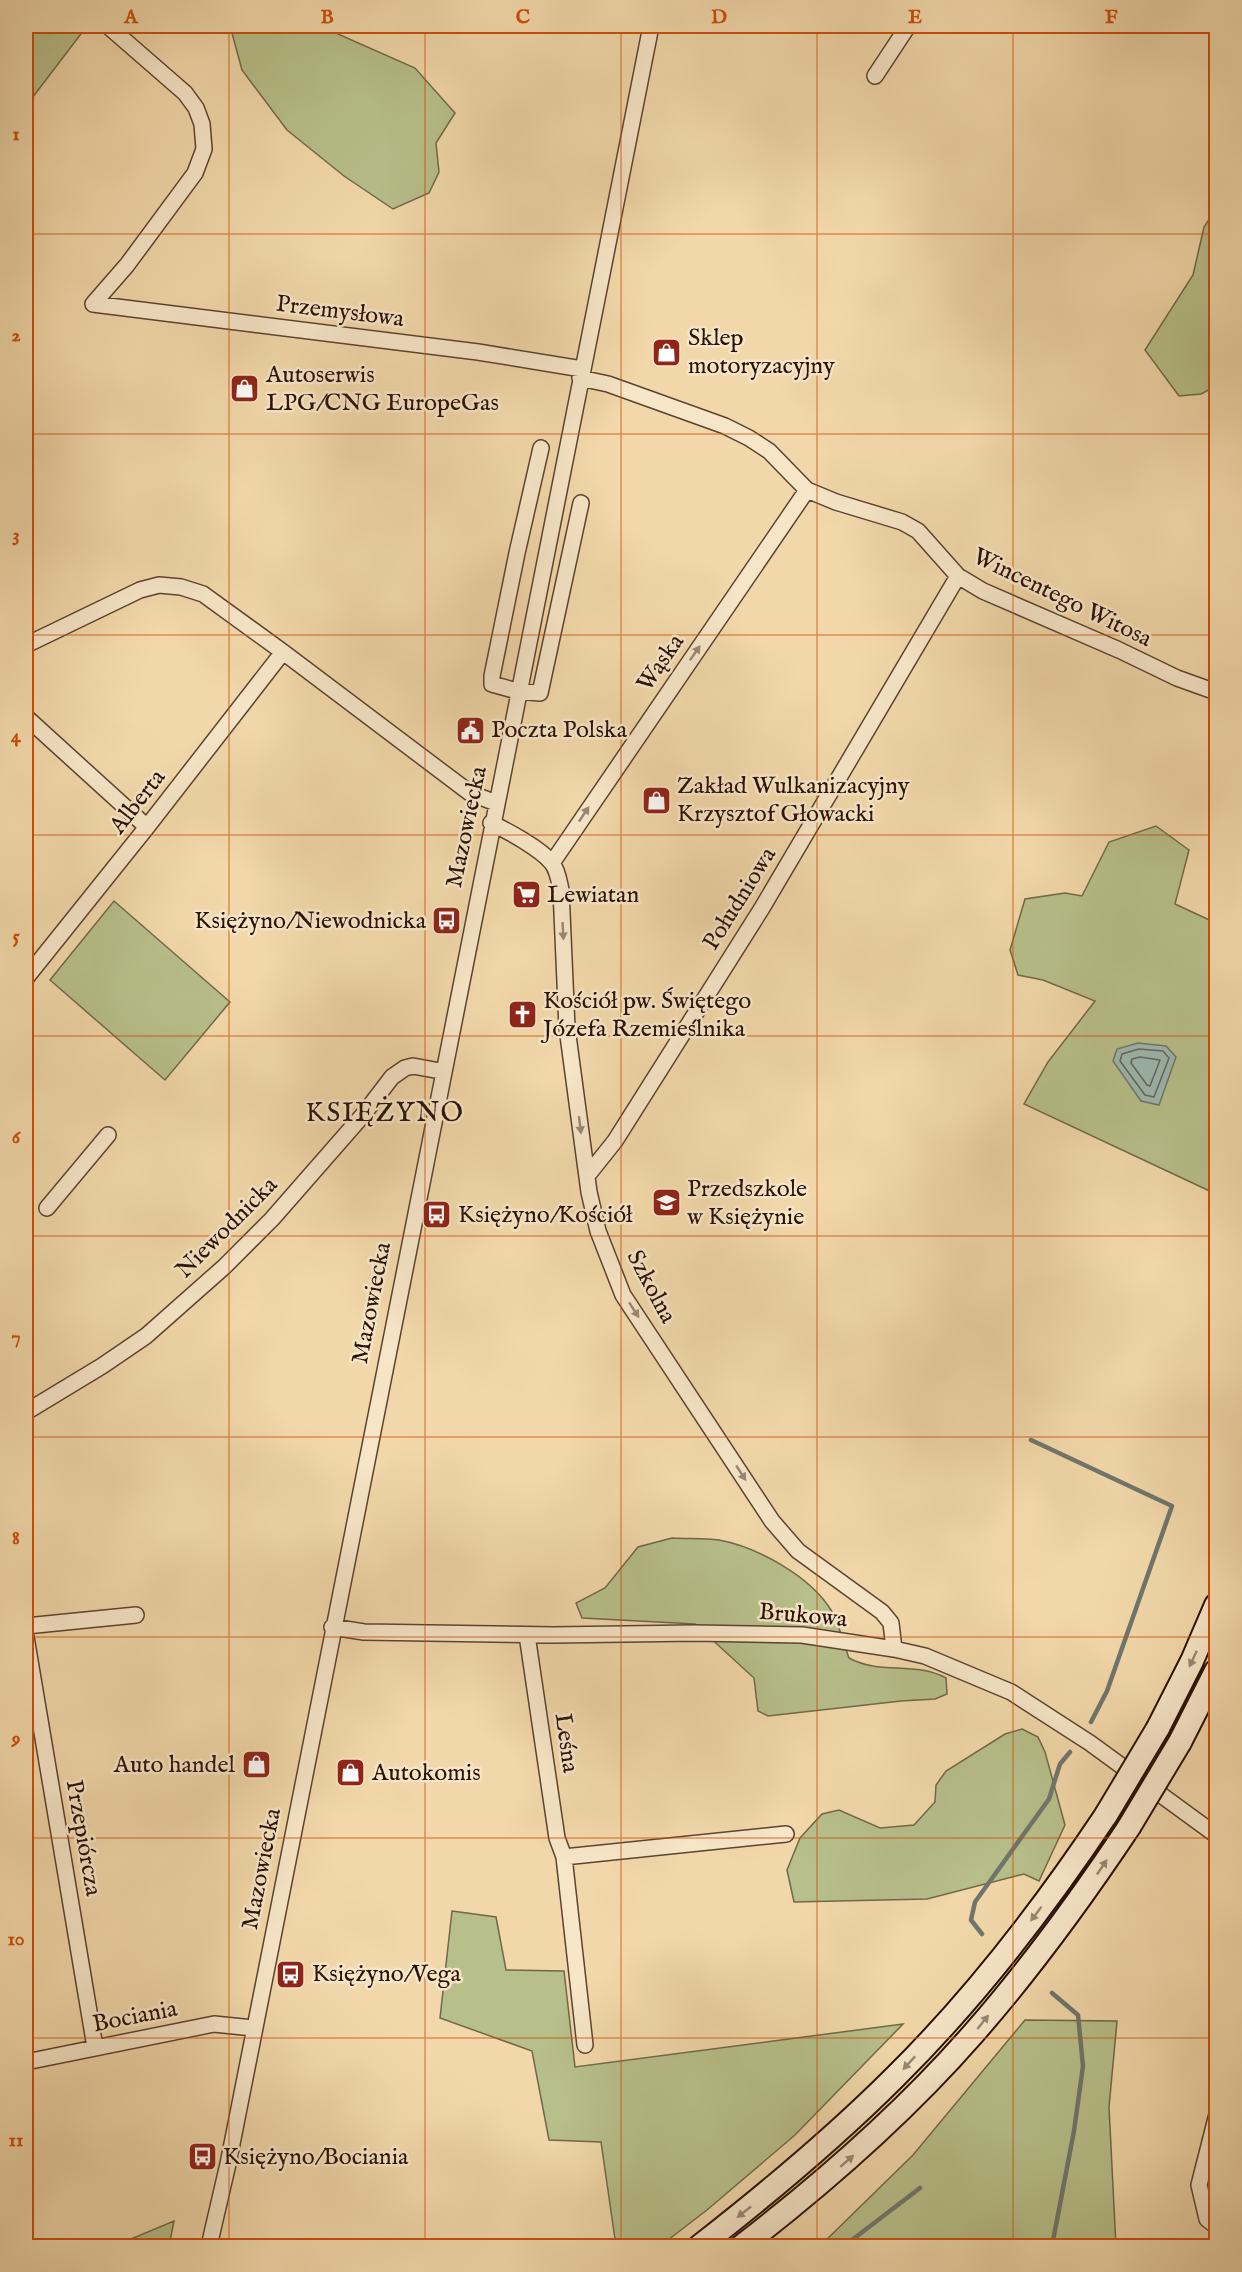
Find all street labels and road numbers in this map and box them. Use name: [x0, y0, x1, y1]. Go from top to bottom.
street label: Przemysłowa: [274, 289, 406, 335]
street label: Wincentego Witosa: [967, 541, 1157, 655]
street label: Wąska: [630, 628, 692, 698]
street label: Alberta: [102, 763, 173, 842]
street label: Mazowiecka: [439, 763, 495, 891]
street label: Południowa: [696, 841, 784, 956]
street label: Niewodnicka: [169, 1170, 285, 1286]
street label: Mazowiecka: [345, 1239, 399, 1366]
street label: Szkolna: [619, 1245, 683, 1330]
street label: Brukowa: [758, 1597, 849, 1635]
street label: Leśna: [546, 1711, 586, 1775]
street label: Przepiórcza: [58, 1777, 109, 1899]
street label: Mazowiecka: [235, 1805, 289, 1932]
street label: Bociania: [90, 1994, 181, 2040]

